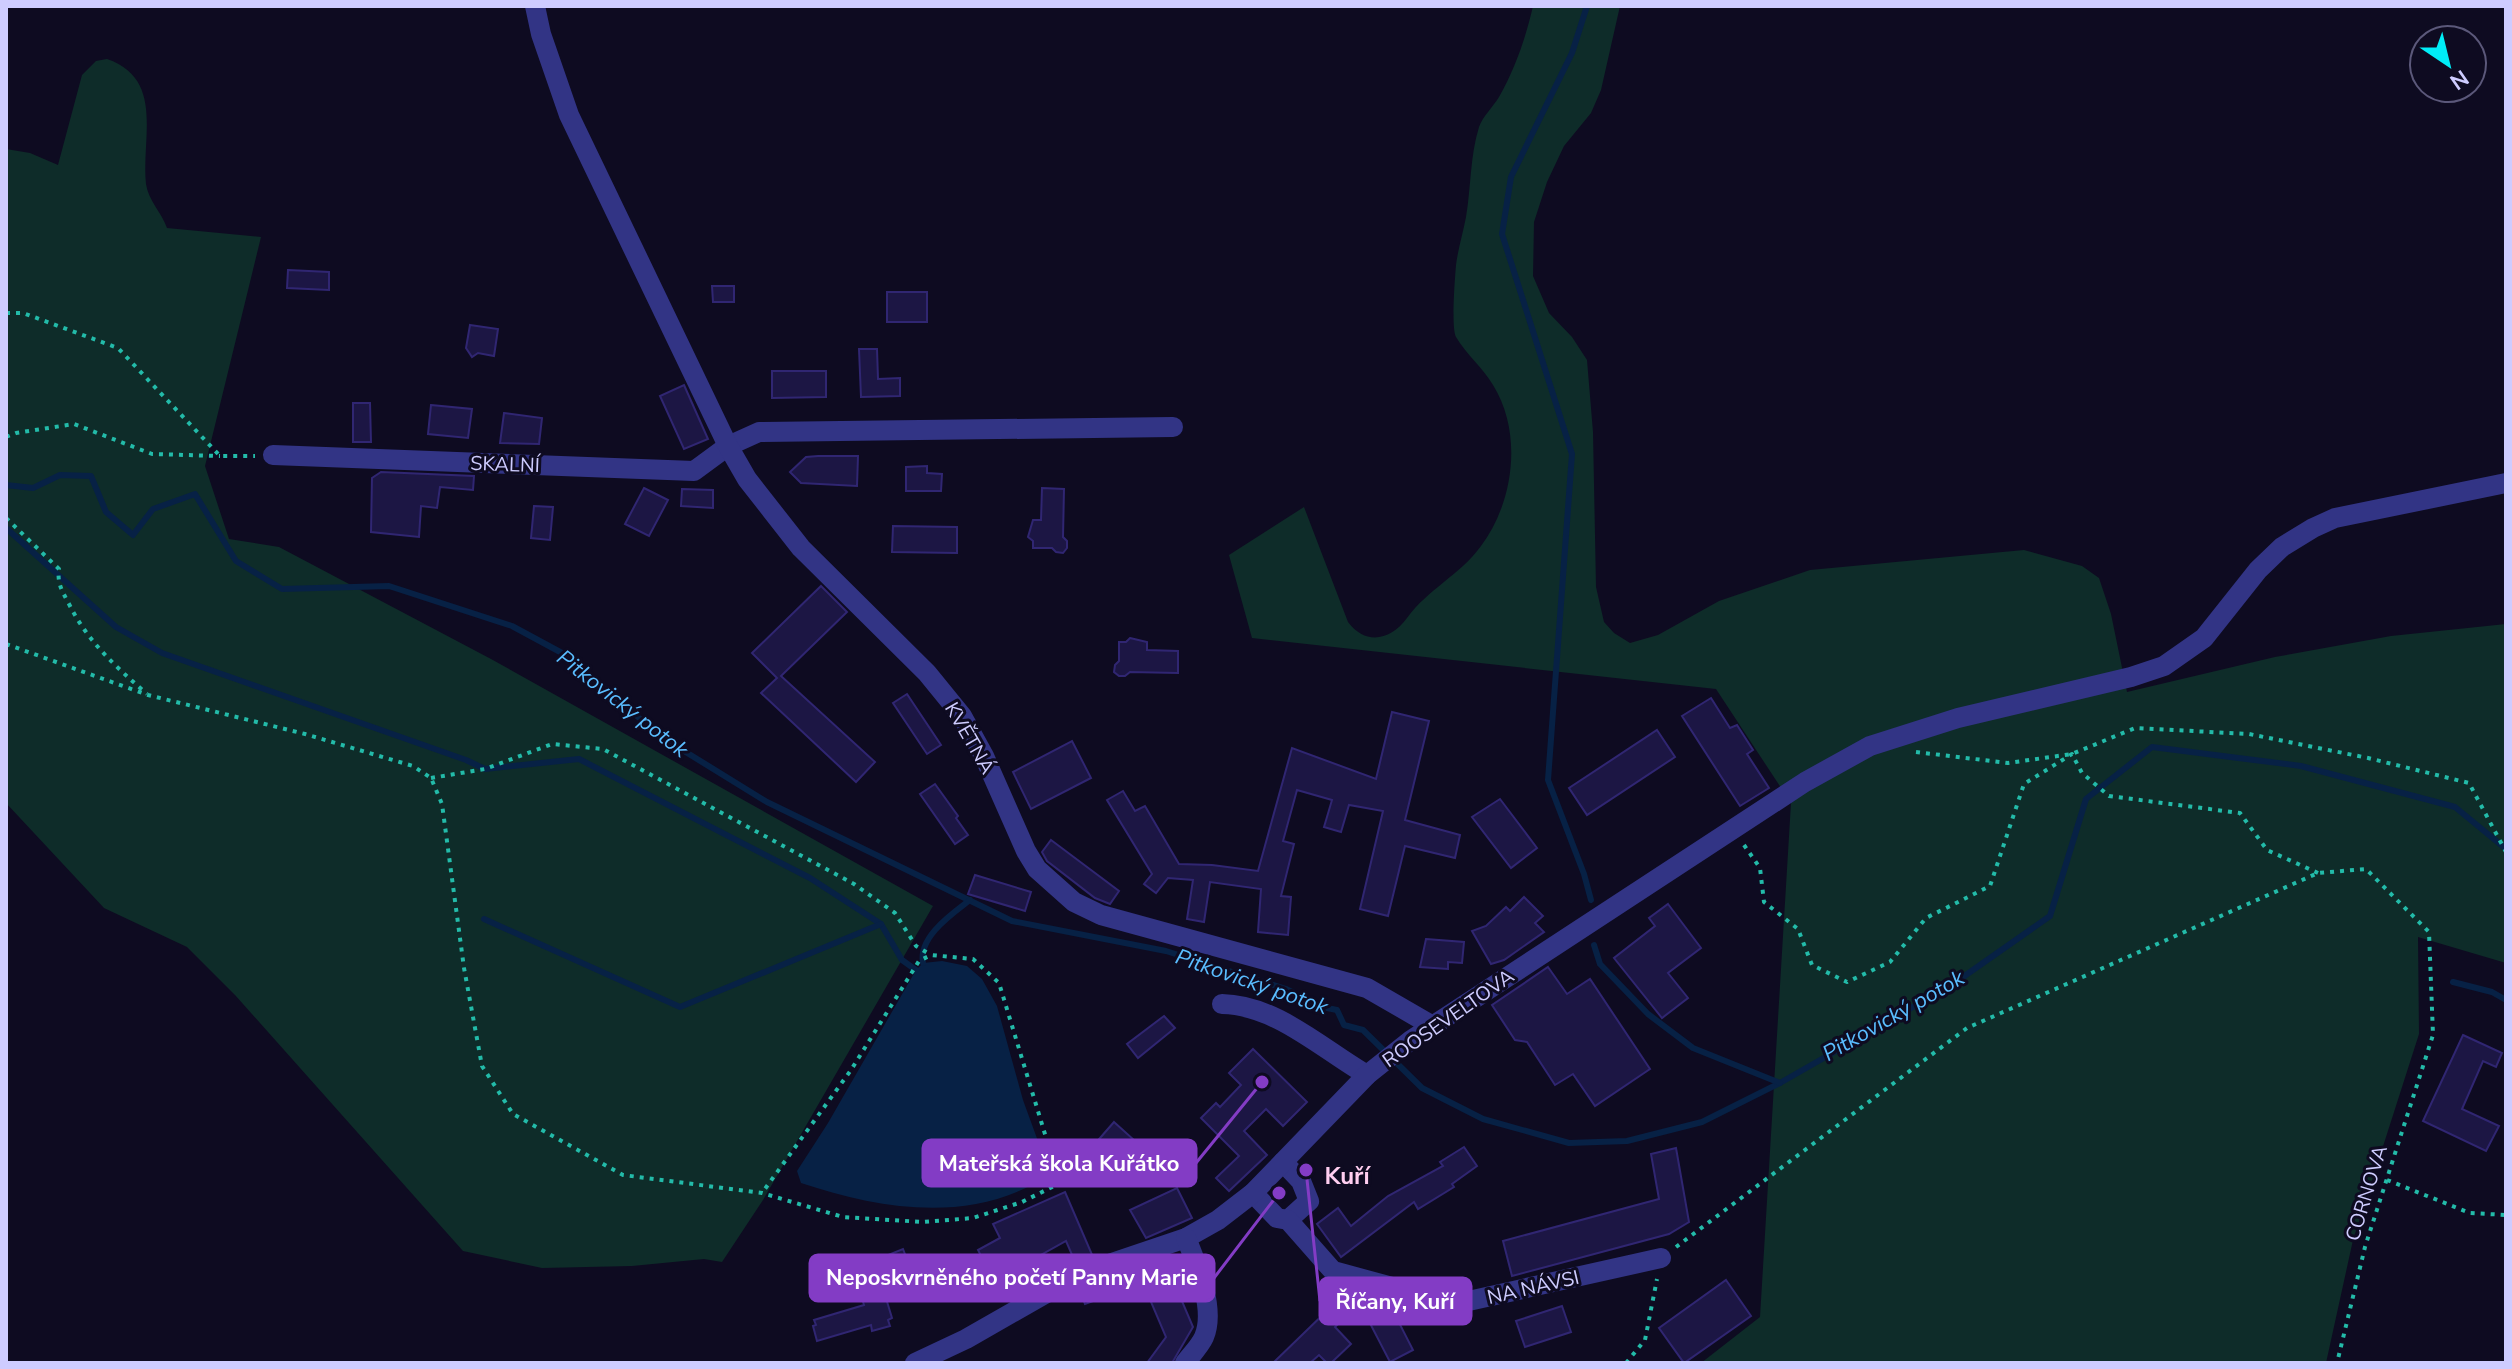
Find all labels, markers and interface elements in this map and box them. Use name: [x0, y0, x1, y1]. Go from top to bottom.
north arrow: [2408, 24, 2488, 104]
text: N: [2444, 63, 2474, 97]
street label: SKALNÍ: [470, 450, 542, 479]
water label: Pitkovický potok: [550, 643, 695, 765]
street label: KVĚTNÁ: [938, 697, 1001, 779]
water label: Pitkovický potok: [1171, 942, 1333, 1022]
water label: Pitkovický potok: [1817, 962, 1971, 1069]
street label: ROOSEVELTOVA: [1377, 963, 1520, 1074]
callout: Mateřská škola Kuřátko: [923, 1140, 1196, 1186]
street label: CORNOVA: [2339, 1142, 2394, 1244]
text: Mateřská škola Kuřátko: [939, 1149, 1179, 1179]
district label: Kuří: [1324, 1160, 1371, 1192]
callout: Neposkvrněného početí Panny Marie: [810, 1255, 1214, 1301]
text: Neposkvrněného početí Panny Marie: [826, 1263, 1198, 1293]
street label: NA NÁVSI: [1484, 1264, 1582, 1311]
callout: Říčany, Kuří: [1320, 1278, 1471, 1324]
text: Říčany, Kuří: [1335, 1287, 1456, 1317]

